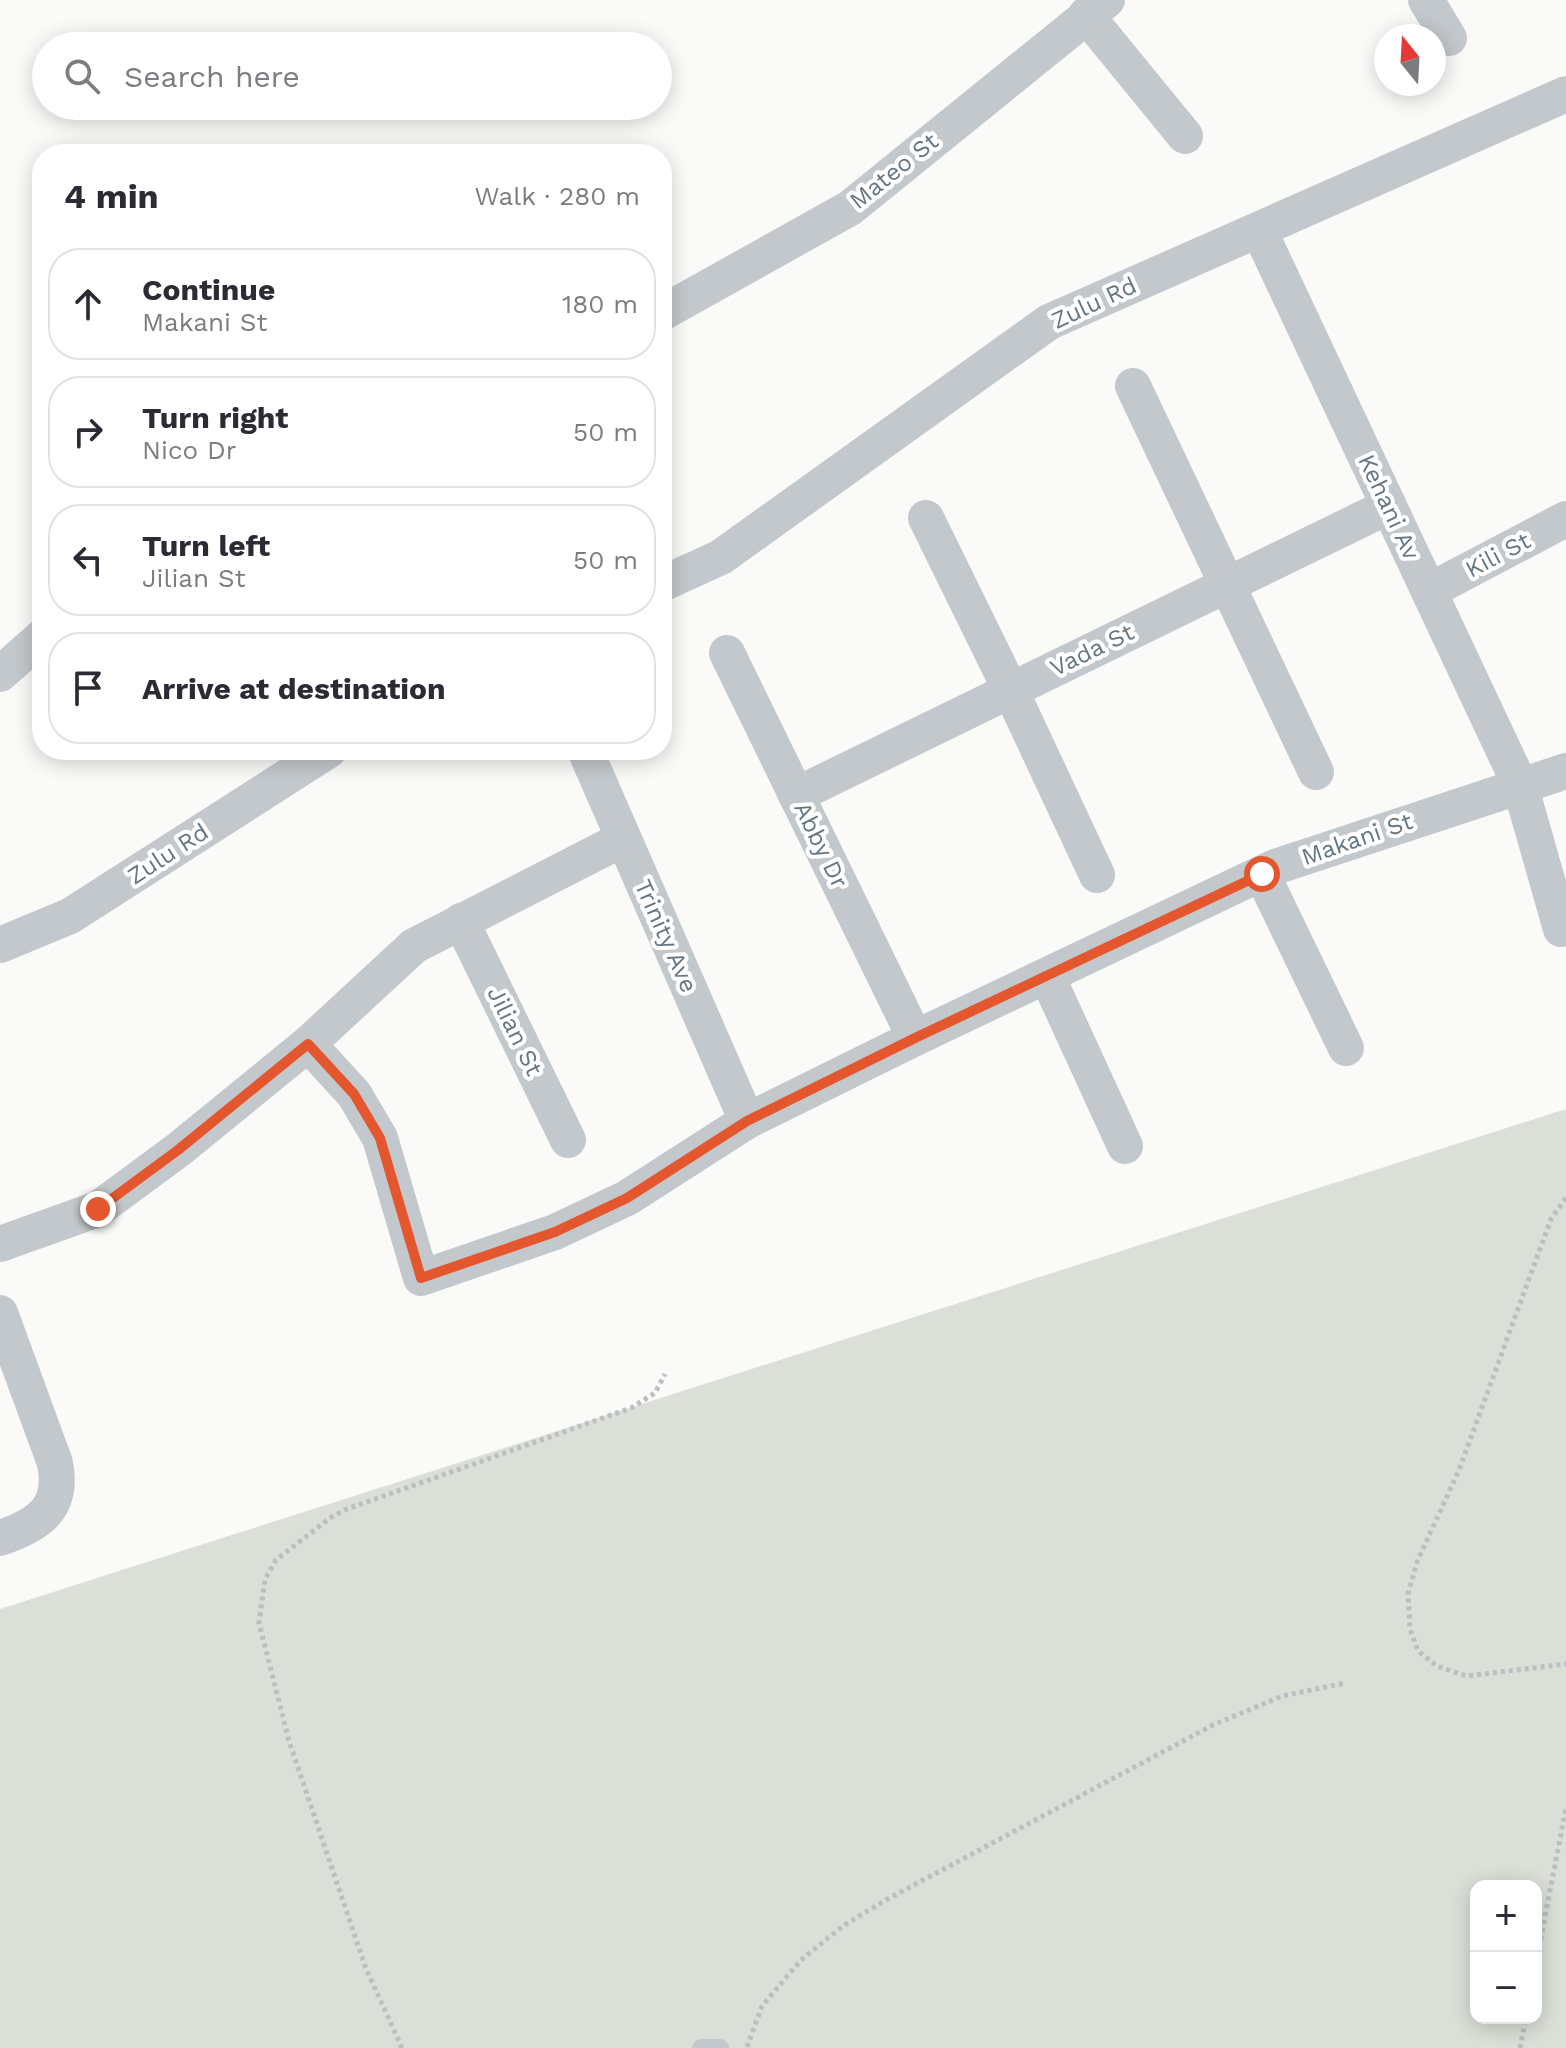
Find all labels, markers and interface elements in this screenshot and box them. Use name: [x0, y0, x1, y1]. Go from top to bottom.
north arrow: [1374, 24, 1446, 96]
search box: [32, 32, 672, 120]
icon: search: [60, 54, 104, 98]
text: Search here: [124, 59, 300, 94]
street label: Mateo St: [844, 127, 944, 215]
text: 4 min: [64, 176, 159, 216]
text: Walk · 280 m: [475, 181, 640, 211]
street label: Zulu Rd: [1047, 271, 1141, 335]
text: Continue: [142, 272, 275, 307]
icon: ahead: [66, 282, 110, 326]
text: 180 m: [562, 289, 638, 319]
text: Makani St: [142, 307, 267, 337]
text: Turn right: [142, 400, 288, 435]
icon: right: [66, 410, 110, 454]
text: 50 m: [573, 417, 638, 447]
text: Nico Dr: [142, 435, 236, 465]
street label: Kehani Av: [1352, 450, 1426, 565]
street label: Kili St: [1461, 526, 1535, 584]
text: Turn left: [142, 528, 270, 563]
icon: left: [66, 538, 110, 582]
text: 50 m: [573, 545, 638, 575]
text: Jilian St: [142, 563, 246, 593]
street label: Vada St: [1046, 618, 1138, 682]
icon: arrive: [66, 666, 110, 710]
text: Arrive at destination: [142, 671, 446, 706]
street label: Abby Dr: [788, 797, 854, 893]
street label: Makani St: [1298, 807, 1416, 871]
street label: Zulu Rd: [122, 818, 214, 890]
route start: [1244, 856, 1280, 892]
street label: Trinity Ave: [629, 875, 703, 997]
street label: Jilian St: [481, 982, 549, 1080]
route end: [80, 1191, 116, 1227]
map controls: [1470, 1880, 1542, 2024]
button: +: [1470, 1880, 1542, 1952]
button: −: [1470, 1952, 1542, 2024]

